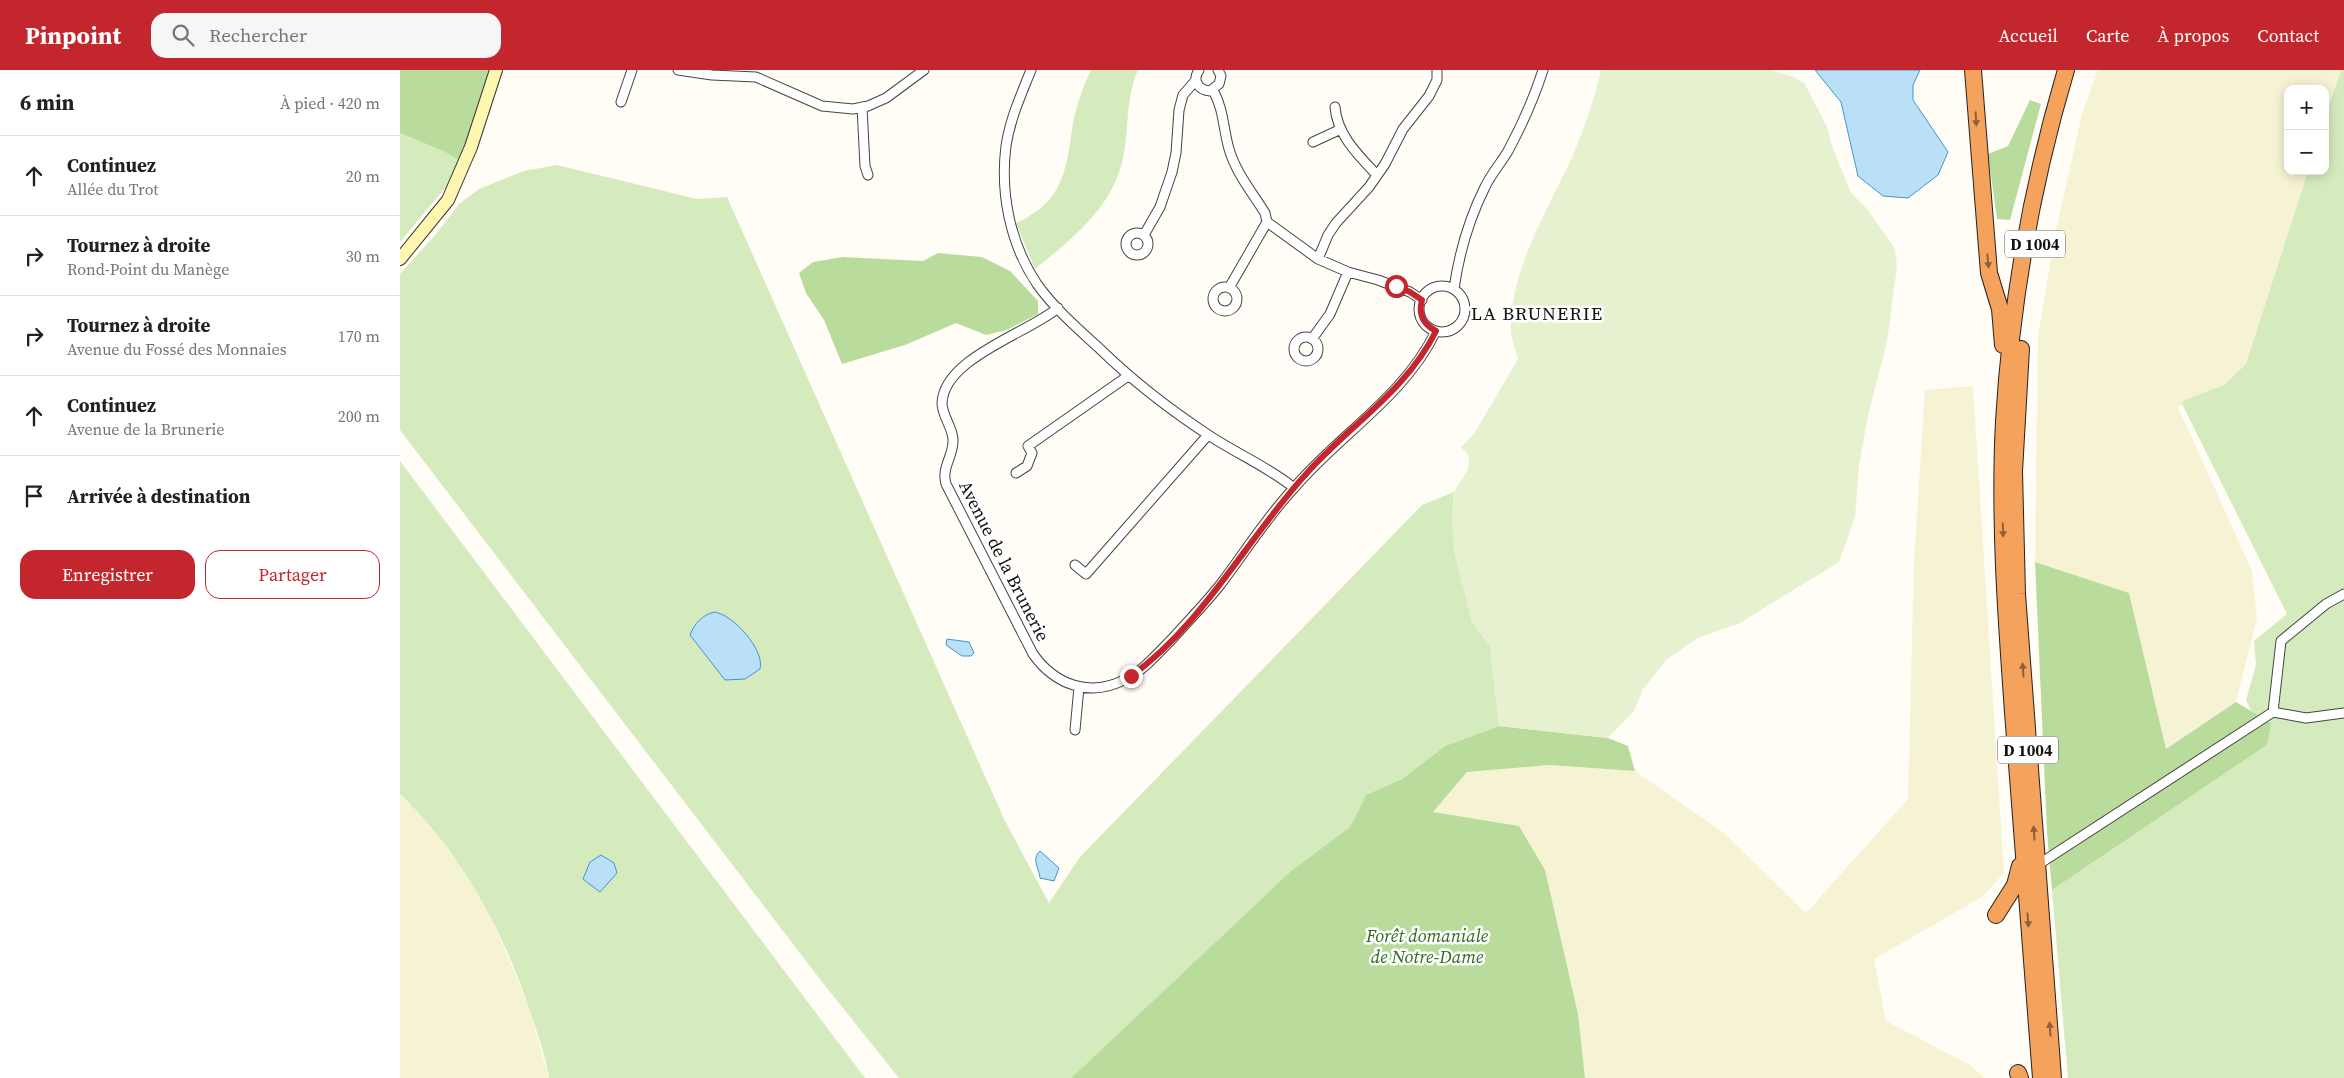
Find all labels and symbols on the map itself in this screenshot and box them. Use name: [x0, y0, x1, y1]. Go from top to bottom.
one-way arrow: [1973, 111, 1981, 127]
road number: D 1004: [2005, 230, 2065, 258]
one-way arrow: [1984, 254, 1992, 270]
route start: [1385, 275, 1408, 298]
district label: LA BRUNERIE: [1471, 300, 1603, 326]
street label: Avenue de la Brunerie: [953, 476, 1056, 645]
one-way arrow: [1999, 523, 2007, 539]
one-way arrow: [2018, 662, 2026, 678]
route end: [1120, 665, 1143, 688]
road number: D 1004: [1998, 736, 2058, 764]
one-way arrow: [2029, 824, 2037, 840]
one-way arrow: [2025, 912, 2033, 928]
park label: Forêt domaniale de Notre-Dame: [1365, 923, 1489, 969]
one-way arrow: [2045, 1021, 2053, 1037]

